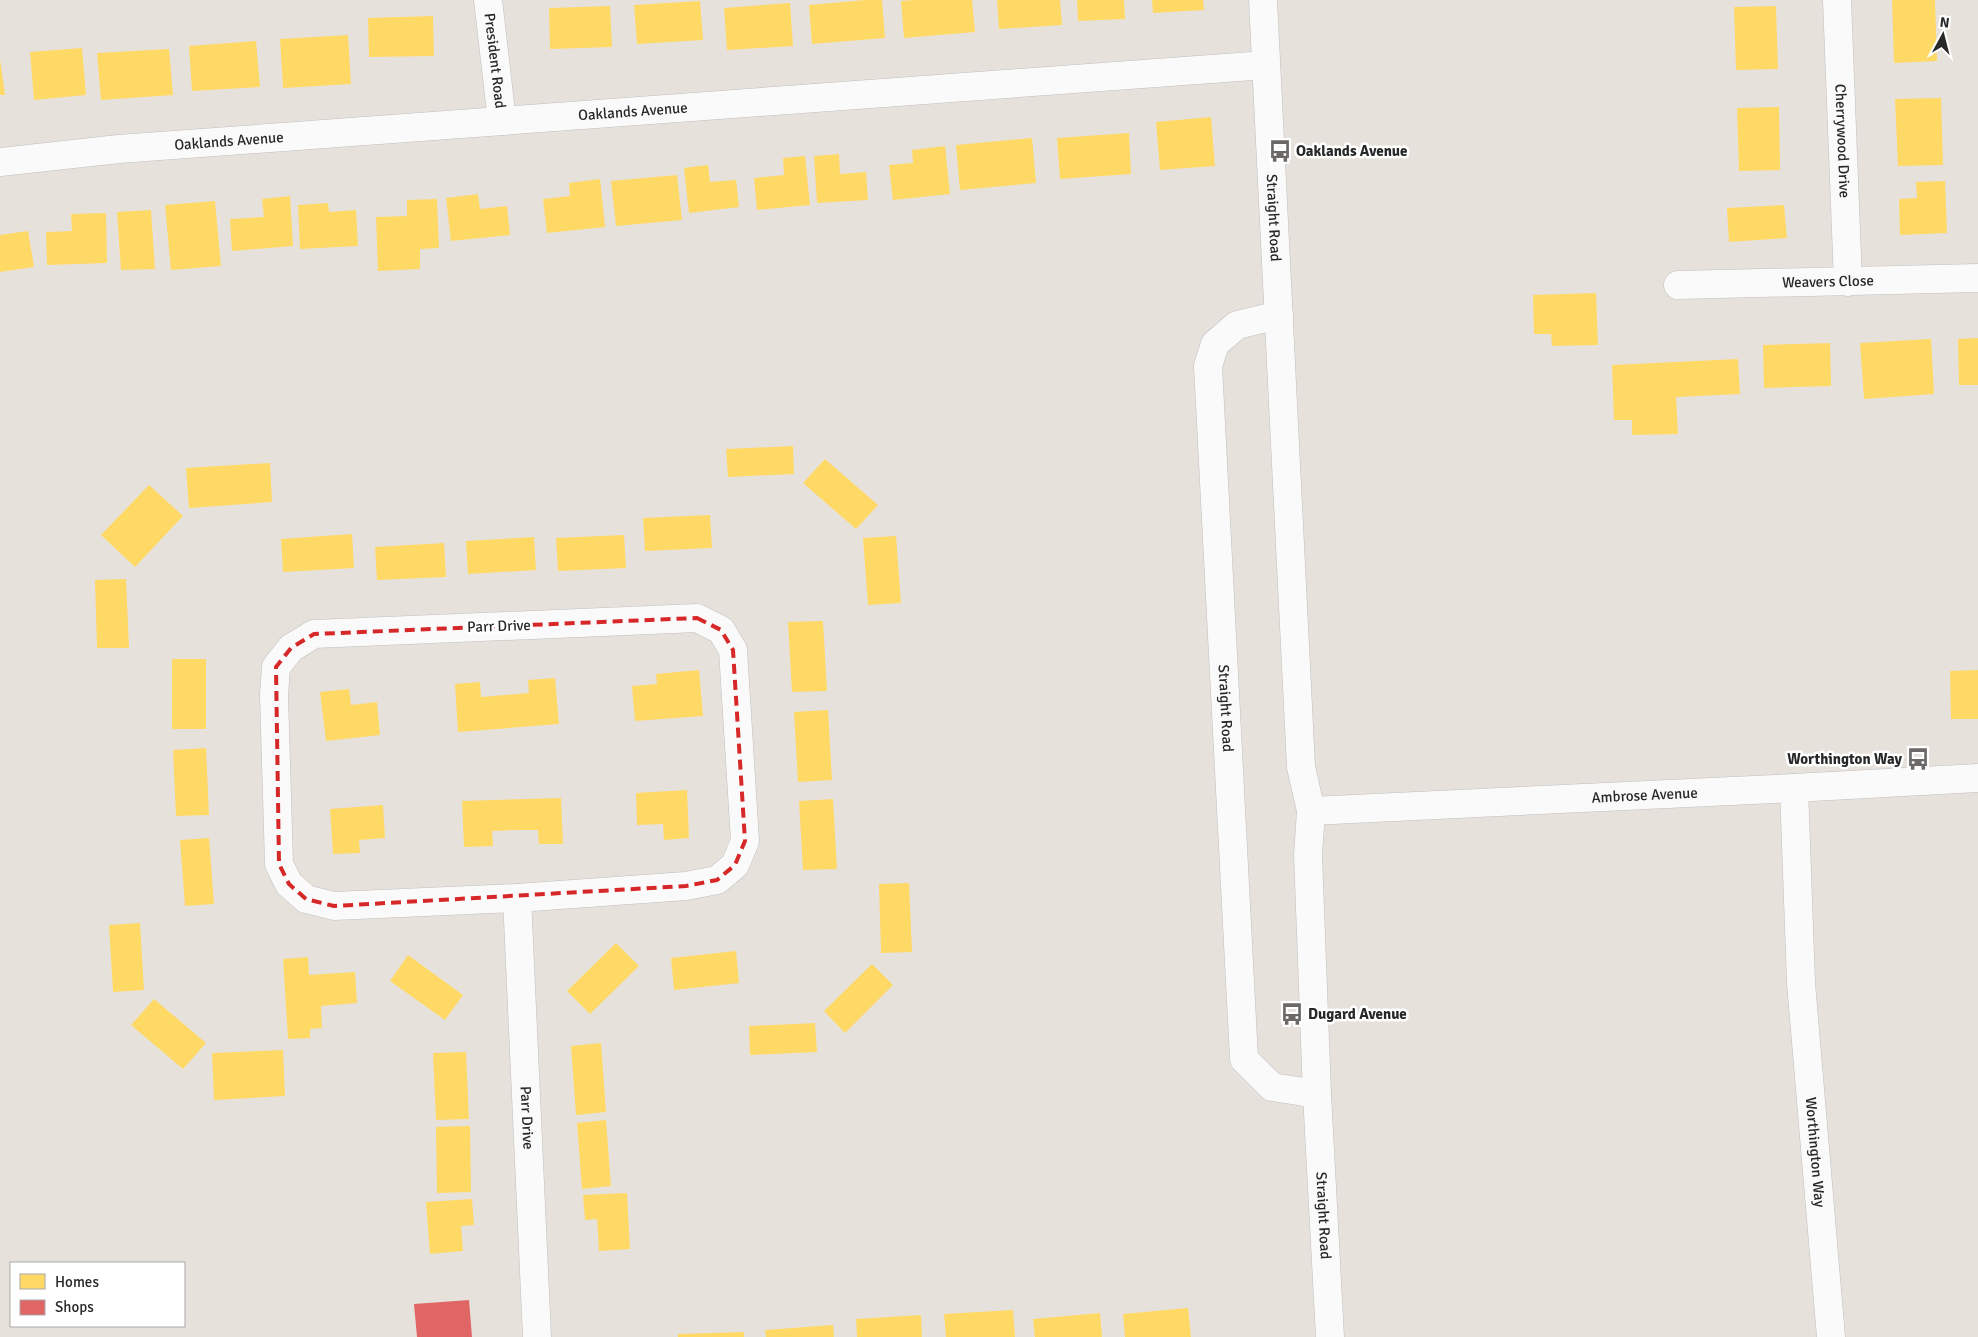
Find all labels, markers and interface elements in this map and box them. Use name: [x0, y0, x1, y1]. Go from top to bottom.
north arrow: [1918, 10, 1968, 60]
street label: President Road: [481, 12, 509, 109]
text: N: [1939, 14, 1950, 32]
street label: Cherrywood Drive: [1831, 83, 1854, 198]
street label: Oaklands Avenue: [578, 98, 688, 124]
street label: Oaklands Avenue: [174, 128, 284, 154]
bus stop icon: Oaklands Avenue: [1267, 138, 1293, 164]
place label: Oaklands Avenue: [1296, 142, 1408, 160]
street label: Straight Road: [1263, 174, 1285, 262]
street label: Weavers Close: [1782, 271, 1874, 292]
street label: Parr Drive: [467, 616, 531, 636]
street label: Straight Road: [1215, 664, 1237, 752]
bus stop icon: Worthington Way: [1905, 746, 1931, 772]
place label: Worthington Way: [1787, 750, 1903, 768]
street label: Ambrose Avenue: [1591, 784, 1698, 807]
bus stop icon: Dugard Avenue: [1279, 1001, 1305, 1027]
place label: Dugard Avenue: [1308, 1005, 1407, 1023]
street label: Parr Drive: [517, 1086, 537, 1150]
street label: Worthington Way: [1802, 1096, 1829, 1208]
street label: Straight Road: [1312, 1171, 1335, 1260]
legend: [10, 1262, 185, 1327]
text: Homes: [55, 1273, 99, 1291]
text: Shops: [55, 1298, 94, 1316]

